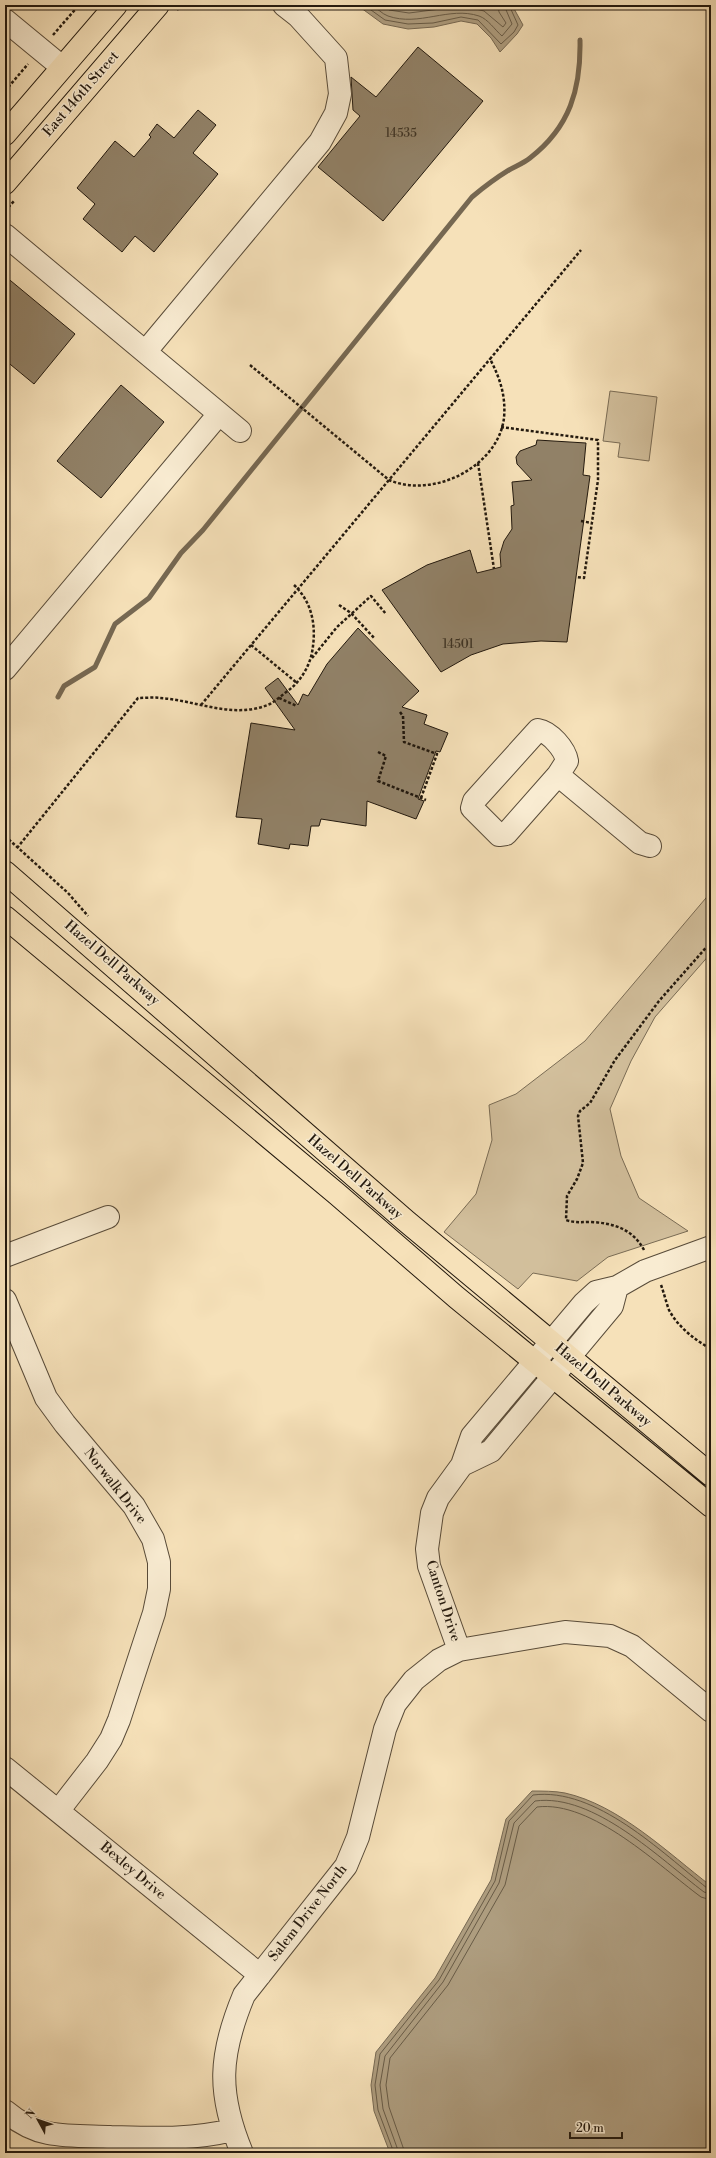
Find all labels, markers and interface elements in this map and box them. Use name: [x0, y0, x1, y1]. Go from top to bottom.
street label: East 146th Street: [39, 47, 123, 140]
house number: 14535: [385, 126, 417, 141]
house number: 14501: [442, 637, 474, 652]
street label: Hazel Dell Parkway: [60, 917, 164, 1010]
street label: Hazel Dell Parkway: [303, 1131, 407, 1224]
street label: Hazel Dell Parkway: [551, 1339, 655, 1431]
street label: Norwalk Drive: [80, 1444, 150, 1528]
street label: Canton Drive: [421, 1558, 465, 1644]
street label: Bexley Drive: [96, 1838, 170, 1904]
street label: Salem Drive North: [265, 1860, 352, 1965]
north arrow: [18, 2100, 58, 2140]
text: N: [23, 2106, 39, 2122]
scale bar: [570, 2114, 622, 2140]
text: 20 m: [576, 2121, 604, 2136]

